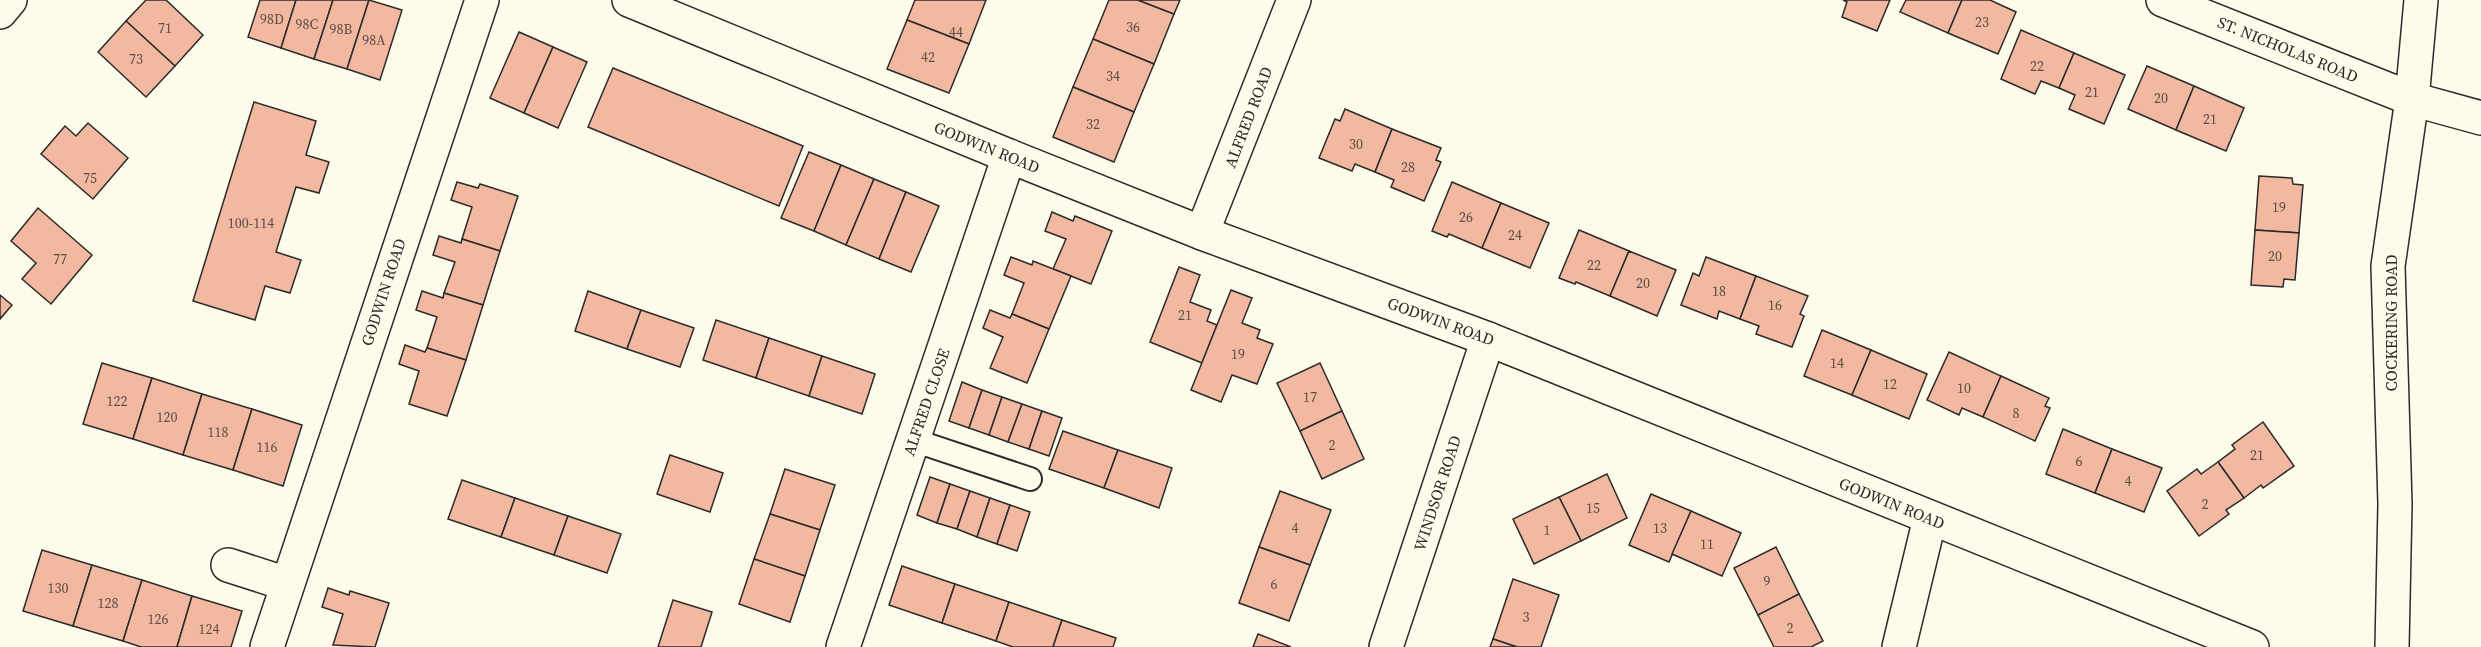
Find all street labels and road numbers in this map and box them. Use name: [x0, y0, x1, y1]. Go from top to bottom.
street label: ST. NICHOLAS ROAD: [2214, 11, 2362, 87]
street label: ALFRED ROAD: [1219, 63, 1277, 171]
street label: GODWIN ROAD: [931, 116, 1043, 178]
street label: GODWIN ROAD: [355, 235, 411, 349]
street label: COCKERING ROAD: [2380, 254, 2402, 392]
street label: GODWIN ROAD: [1385, 292, 1497, 350]
street label: ALFRED CLOSE: [897, 345, 955, 459]
street label: WINDSOR ROAD: [1408, 432, 1466, 554]
street label: GODWIN ROAD: [1836, 472, 1948, 534]

